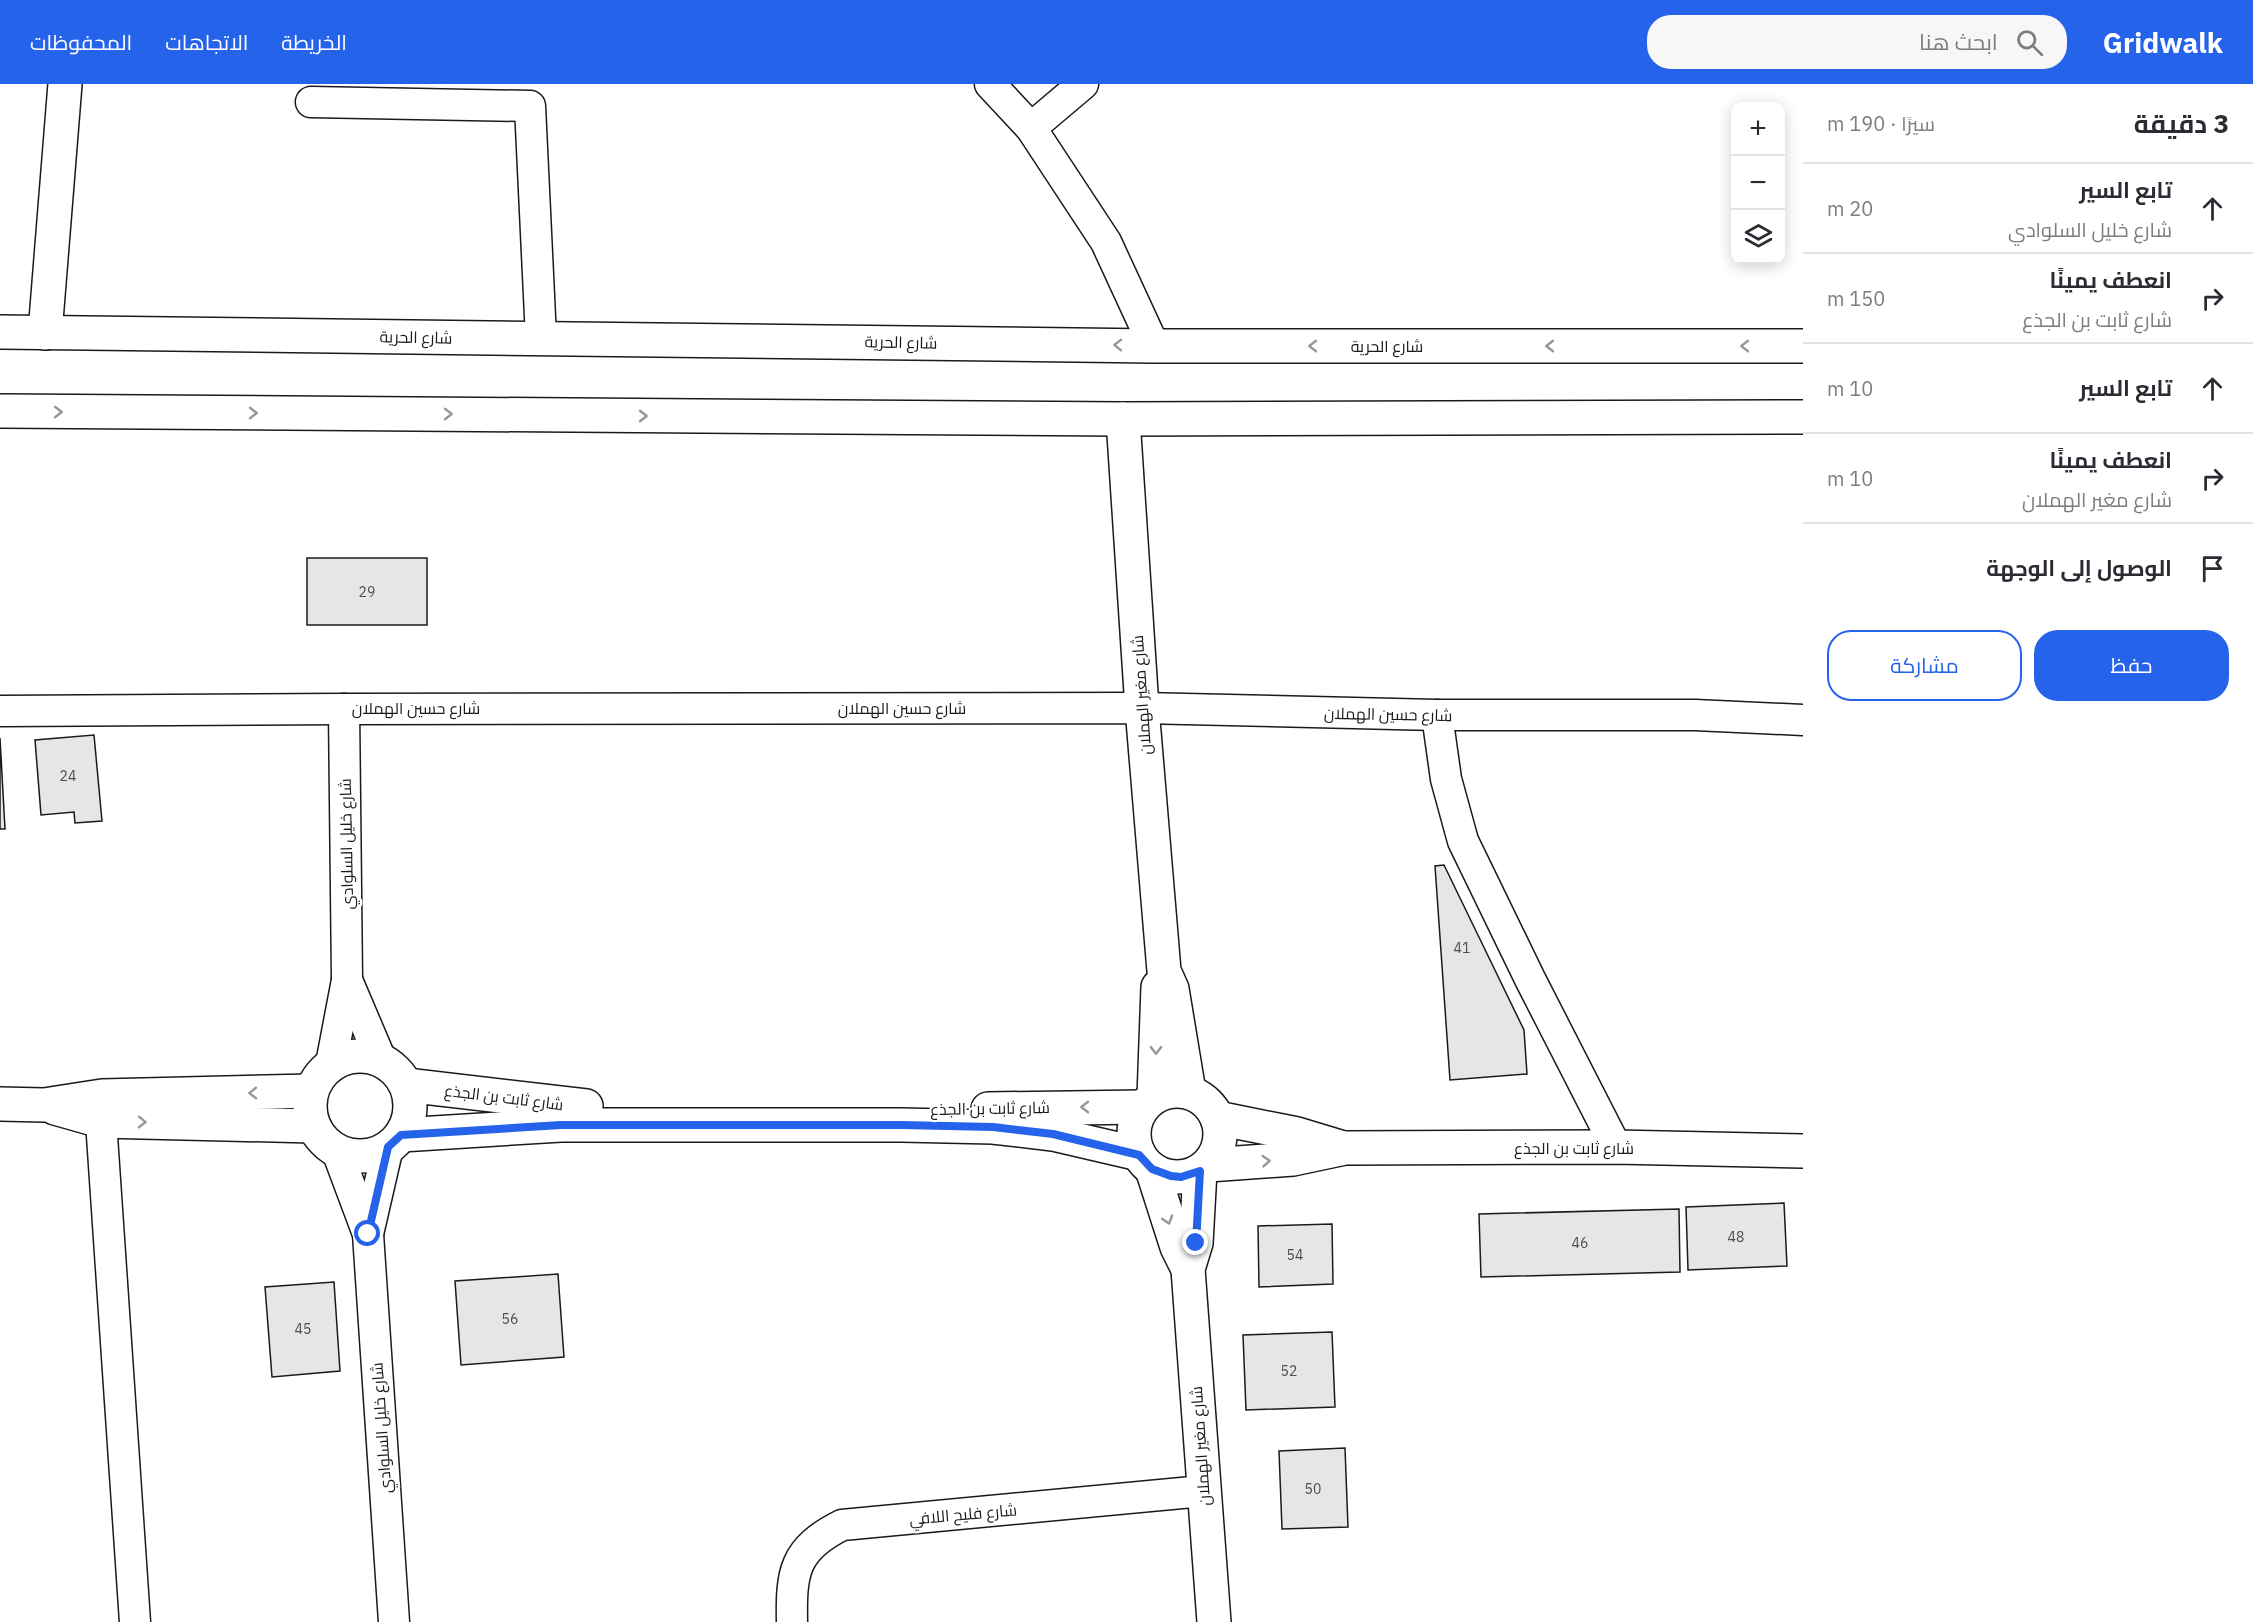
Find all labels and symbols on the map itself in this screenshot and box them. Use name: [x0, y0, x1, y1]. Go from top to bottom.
street label: شارع الحرية: [379, 326, 453, 350]
street label: شارع الحرية: [864, 331, 938, 355]
street label: شارع الحرية: [1351, 336, 1423, 358]
one-way arrow: [1113, 339, 1122, 351]
one-way arrow: [1308, 340, 1317, 352]
one-way arrow: [1545, 340, 1554, 352]
one-way arrow: [1740, 340, 1749, 352]
one-way arrow: [54, 405, 63, 418]
one-way arrow: [249, 407, 258, 419]
one-way arrow: [444, 408, 453, 420]
one-way arrow: [639, 410, 648, 422]
house number: 29: [359, 583, 375, 601]
street label: شارع مغير الهملان: [1127, 634, 1157, 756]
street label: شارع حسين الهملان: [352, 698, 480, 720]
street label: شارع حسين الهملان: [838, 698, 966, 720]
street label: شارع حسين الهملان: [1324, 703, 1452, 727]
house number: 24: [60, 767, 76, 785]
street label: شارع خليل السلوادي: [335, 778, 361, 910]
house number: 41: [1454, 939, 1470, 957]
one-way arrow: [1149, 1045, 1162, 1054]
street label: شارع ثابت بن الجذع: [443, 1080, 565, 1116]
one-way arrow: [248, 1086, 257, 1099]
street label: شارع ثابت بن الجذع: [930, 1097, 1050, 1121]
one-way arrow: [1080, 1101, 1089, 1113]
one-way arrow: [138, 1116, 147, 1128]
street label: شارع ثابت بن الجذع: [1514, 1138, 1634, 1160]
one-way arrow: [1262, 1155, 1271, 1168]
one-way arrow: [1161, 1214, 1173, 1225]
route start: [354, 1220, 380, 1246]
house number: 48: [1728, 1228, 1744, 1246]
route end: [1182, 1229, 1208, 1255]
house number: 46: [1572, 1234, 1588, 1252]
house number: 54: [1287, 1246, 1303, 1264]
house number: 56: [502, 1310, 518, 1328]
house number: 45: [295, 1320, 311, 1338]
street label: شارع خليل السلوادي: [366, 1362, 400, 1494]
house number: 52: [1281, 1362, 1297, 1380]
street label: شارع مغير الهملان: [1186, 1385, 1216, 1507]
house number: 50: [1305, 1480, 1321, 1498]
street label: شارع فليح اللافي: [908, 1499, 1018, 1533]

